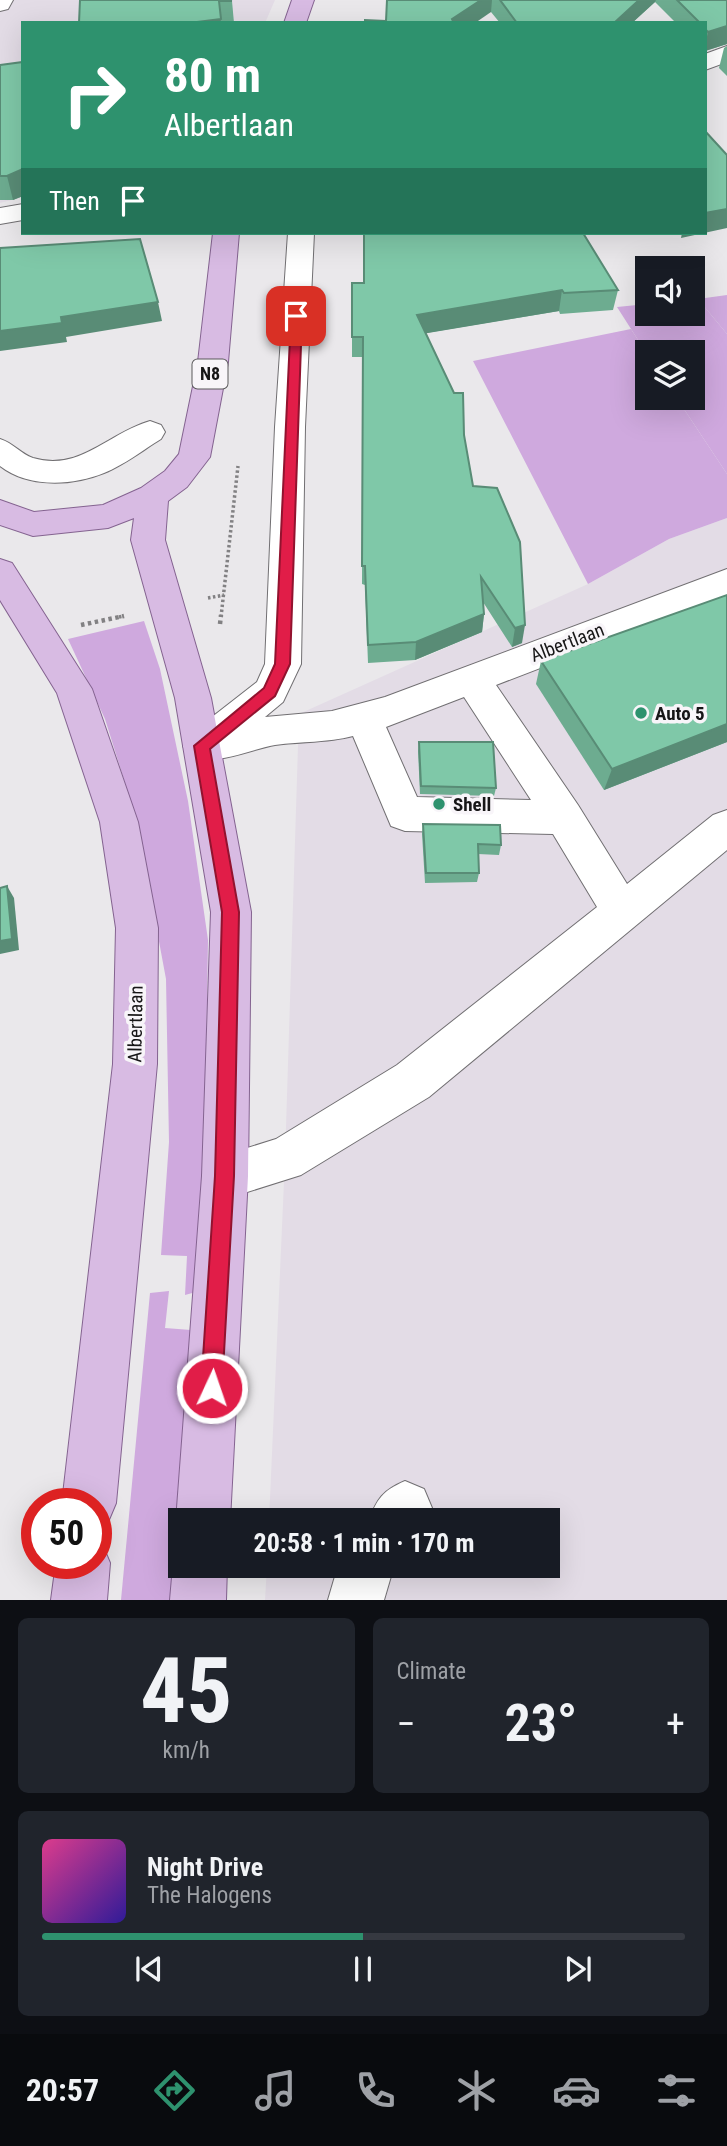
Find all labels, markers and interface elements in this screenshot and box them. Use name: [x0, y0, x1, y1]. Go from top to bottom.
text: 80 m: [164, 47, 261, 104]
icon: right: [49, 49, 140, 140]
text: Albertlaan: [164, 106, 294, 144]
icon: arrive: [114, 182, 152, 220]
text: Then: [49, 186, 100, 216]
map controls: [635, 256, 705, 410]
button: sound: [635, 256, 705, 326]
pin: [266, 286, 326, 346]
icon: arrive: [277, 297, 315, 335]
button: layers: [635, 340, 705, 410]
road number: N8: [192, 360, 228, 388]
street label: Albertlaan: [527, 618, 607, 667]
place label: Auto 5: [655, 702, 705, 725]
marker: Auto 5: [633, 705, 649, 721]
place label: Shell: [453, 793, 491, 816]
marker: Shell: [431, 796, 447, 812]
street label: Albertlaan: [123, 985, 148, 1063]
position arrow: [175, 1351, 249, 1425]
speed limit sign: 50: [21, 1488, 112, 1579]
text: 20:58 · 1 min · 170 m: [254, 1528, 474, 1558]
text: 45: [140, 1638, 232, 1744]
text: Climate: [397, 1658, 466, 1685]
text: 23°: [504, 1693, 577, 1754]
text: −: [397, 1702, 416, 1746]
text: +: [666, 1702, 685, 1746]
text: km/h: [163, 1737, 210, 1764]
text: Night Drive: [147, 1852, 263, 1882]
text: The Halogens: [147, 1882, 272, 1909]
icon: previous: [130, 1950, 168, 1988]
icon: pause: [344, 1950, 382, 1988]
icon: next: [559, 1950, 597, 1988]
icon: directions: [150, 2066, 199, 2115]
icon: music: [251, 2066, 300, 2115]
icon: phone: [351, 2066, 400, 2115]
icon: climate: [452, 2066, 501, 2115]
icon: car: [552, 2066, 601, 2115]
icon: filters: [652, 2066, 701, 2115]
text: 20:57: [26, 2071, 99, 2109]

